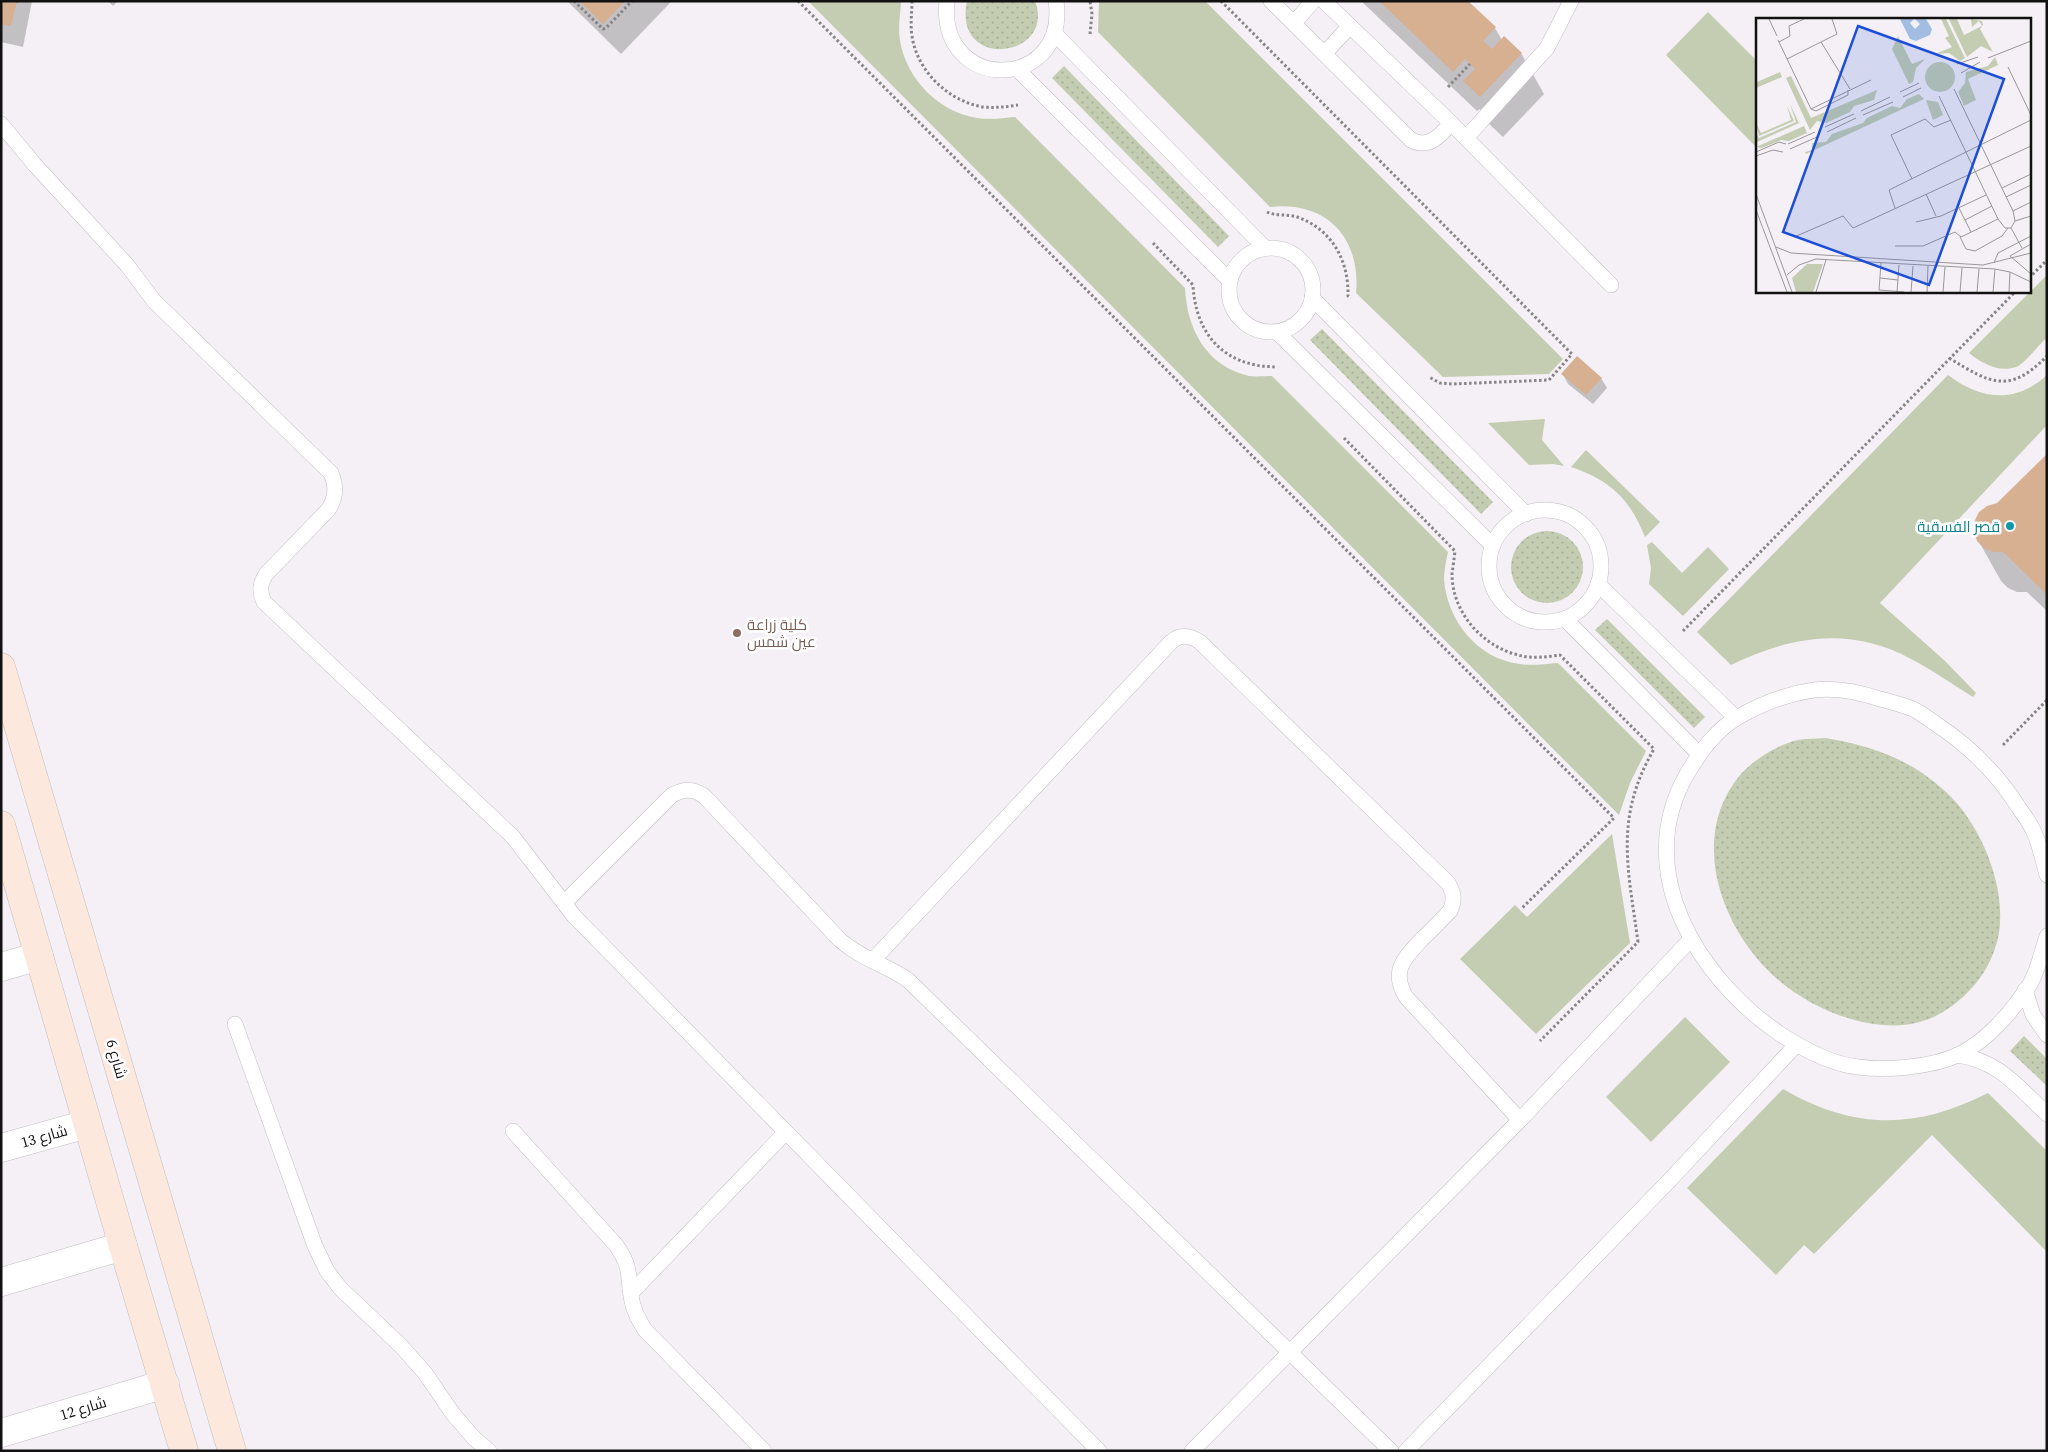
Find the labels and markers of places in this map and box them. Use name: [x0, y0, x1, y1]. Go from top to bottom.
place label: قصر الفسقية: [1917, 516, 2000, 537]
marker: قصر الفسقية: [2004, 520, 2016, 532]
place label: كلية زراعة عين شمس: [747, 614, 816, 652]
marker: كلية زراعة عين شمس: [731, 627, 743, 639]

